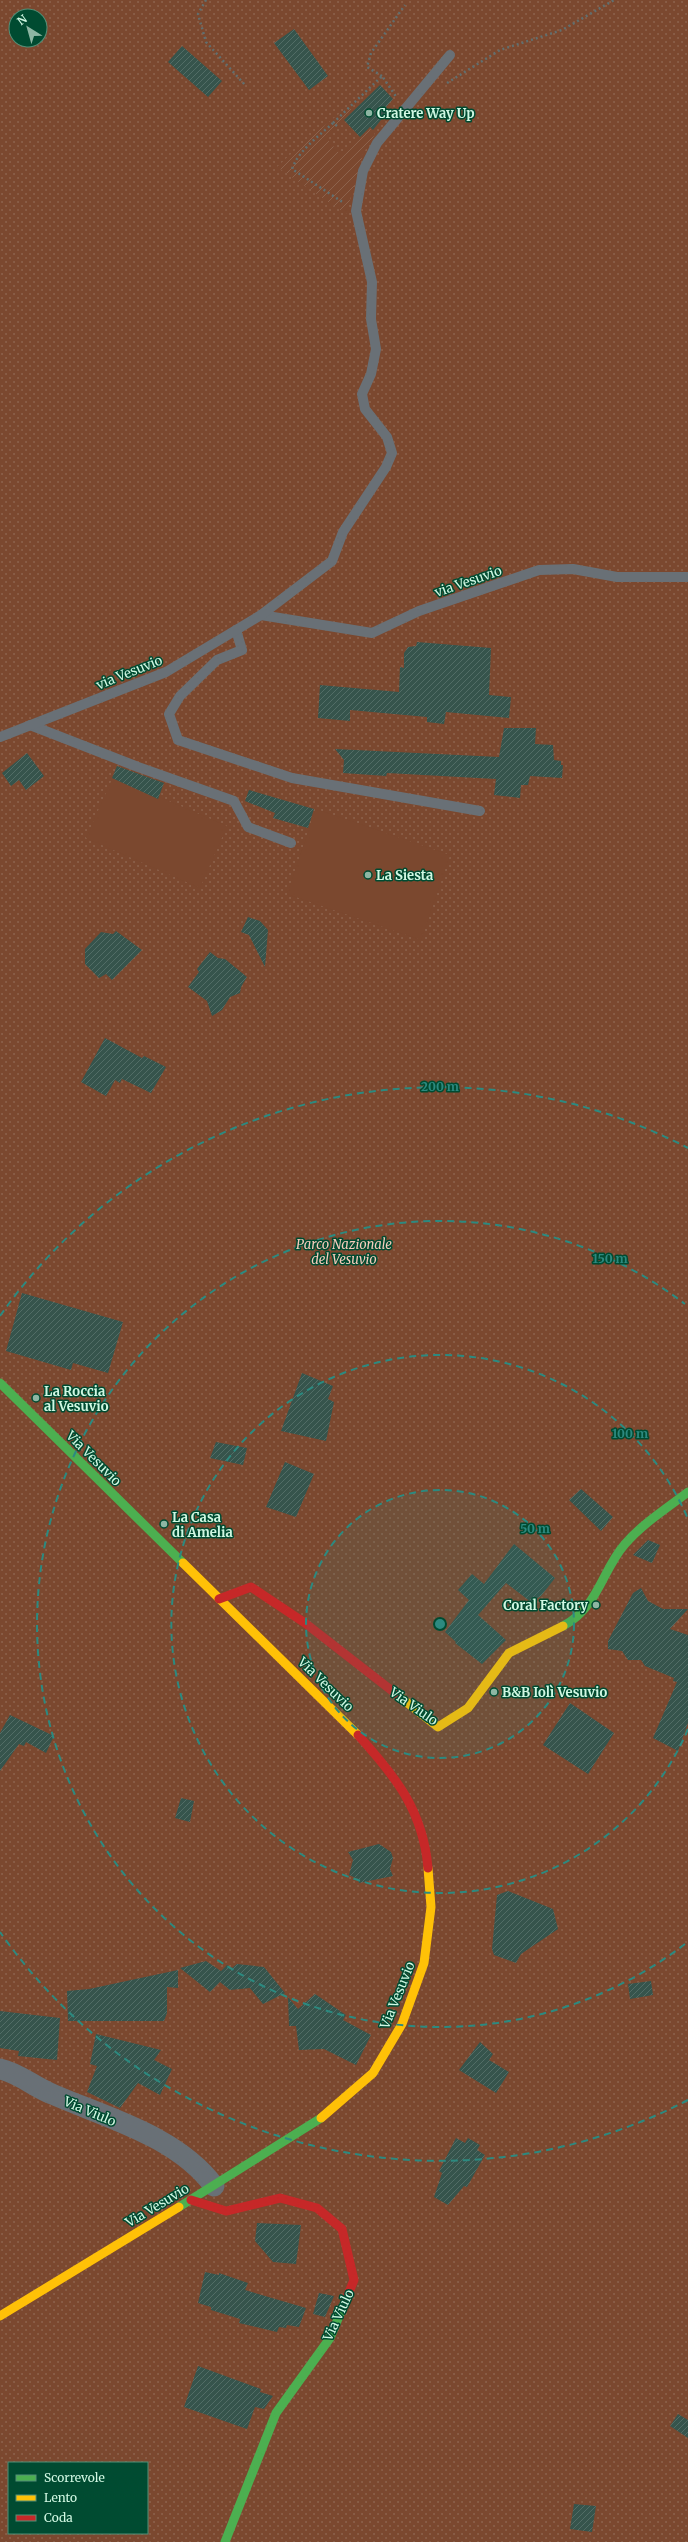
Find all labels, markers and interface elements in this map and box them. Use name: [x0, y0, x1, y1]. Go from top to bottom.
north arrow: [8, 8, 48, 48]
text: N: [14, 12, 30, 28]
place label: Cratere Way Up: [377, 105, 475, 122]
marker: Cratere Way Up: [364, 108, 374, 118]
street label: via Vesuvio: [431, 562, 504, 601]
street label: via Vesuvio: [93, 651, 165, 694]
place label: La Siesta: [376, 867, 433, 884]
marker: La Siesta: [363, 870, 373, 880]
text: 200 m: [421, 1079, 459, 1094]
park label: Parco Nazionale del Vesuvio: [296, 1236, 392, 1268]
text: 150 m: [593, 1251, 628, 1266]
place label: La Roccia al Vesuvio: [44, 1383, 109, 1415]
marker: La Roccia al Vesuvio: [31, 1393, 41, 1403]
text: 100 m: [612, 1426, 648, 1441]
street label: Via Vesuvio: [62, 1427, 125, 1490]
place label: La Casa di Amelia: [172, 1509, 233, 1541]
marker: La Casa di Amelia: [159, 1519, 169, 1529]
text: 50 m: [520, 1521, 550, 1536]
place label: Coral Factory: [503, 1597, 588, 1614]
marker: Coral Factory: [591, 1600, 601, 1610]
centre of rings: [433, 1617, 447, 1631]
street label: Via Vesuvio: [293, 1653, 357, 1715]
street label: Via Viulo: [385, 1683, 442, 1729]
place label: B&B Iolì Vesuvio: [502, 1684, 607, 1701]
marker: B&B Iolì Vesuvio: [489, 1687, 499, 1697]
street label: Via Vesuvio: [376, 1959, 419, 2032]
street label: Via Viulo: [60, 2092, 119, 2130]
street label: Via Vesuvio: [122, 2180, 192, 2232]
street label: Via Viulo: [319, 2286, 358, 2345]
legend: [8, 2462, 148, 2534]
text: Scorrevole: [44, 2470, 105, 2485]
text: Lento: [44, 2490, 77, 2505]
text: Coda: [44, 2510, 73, 2525]

